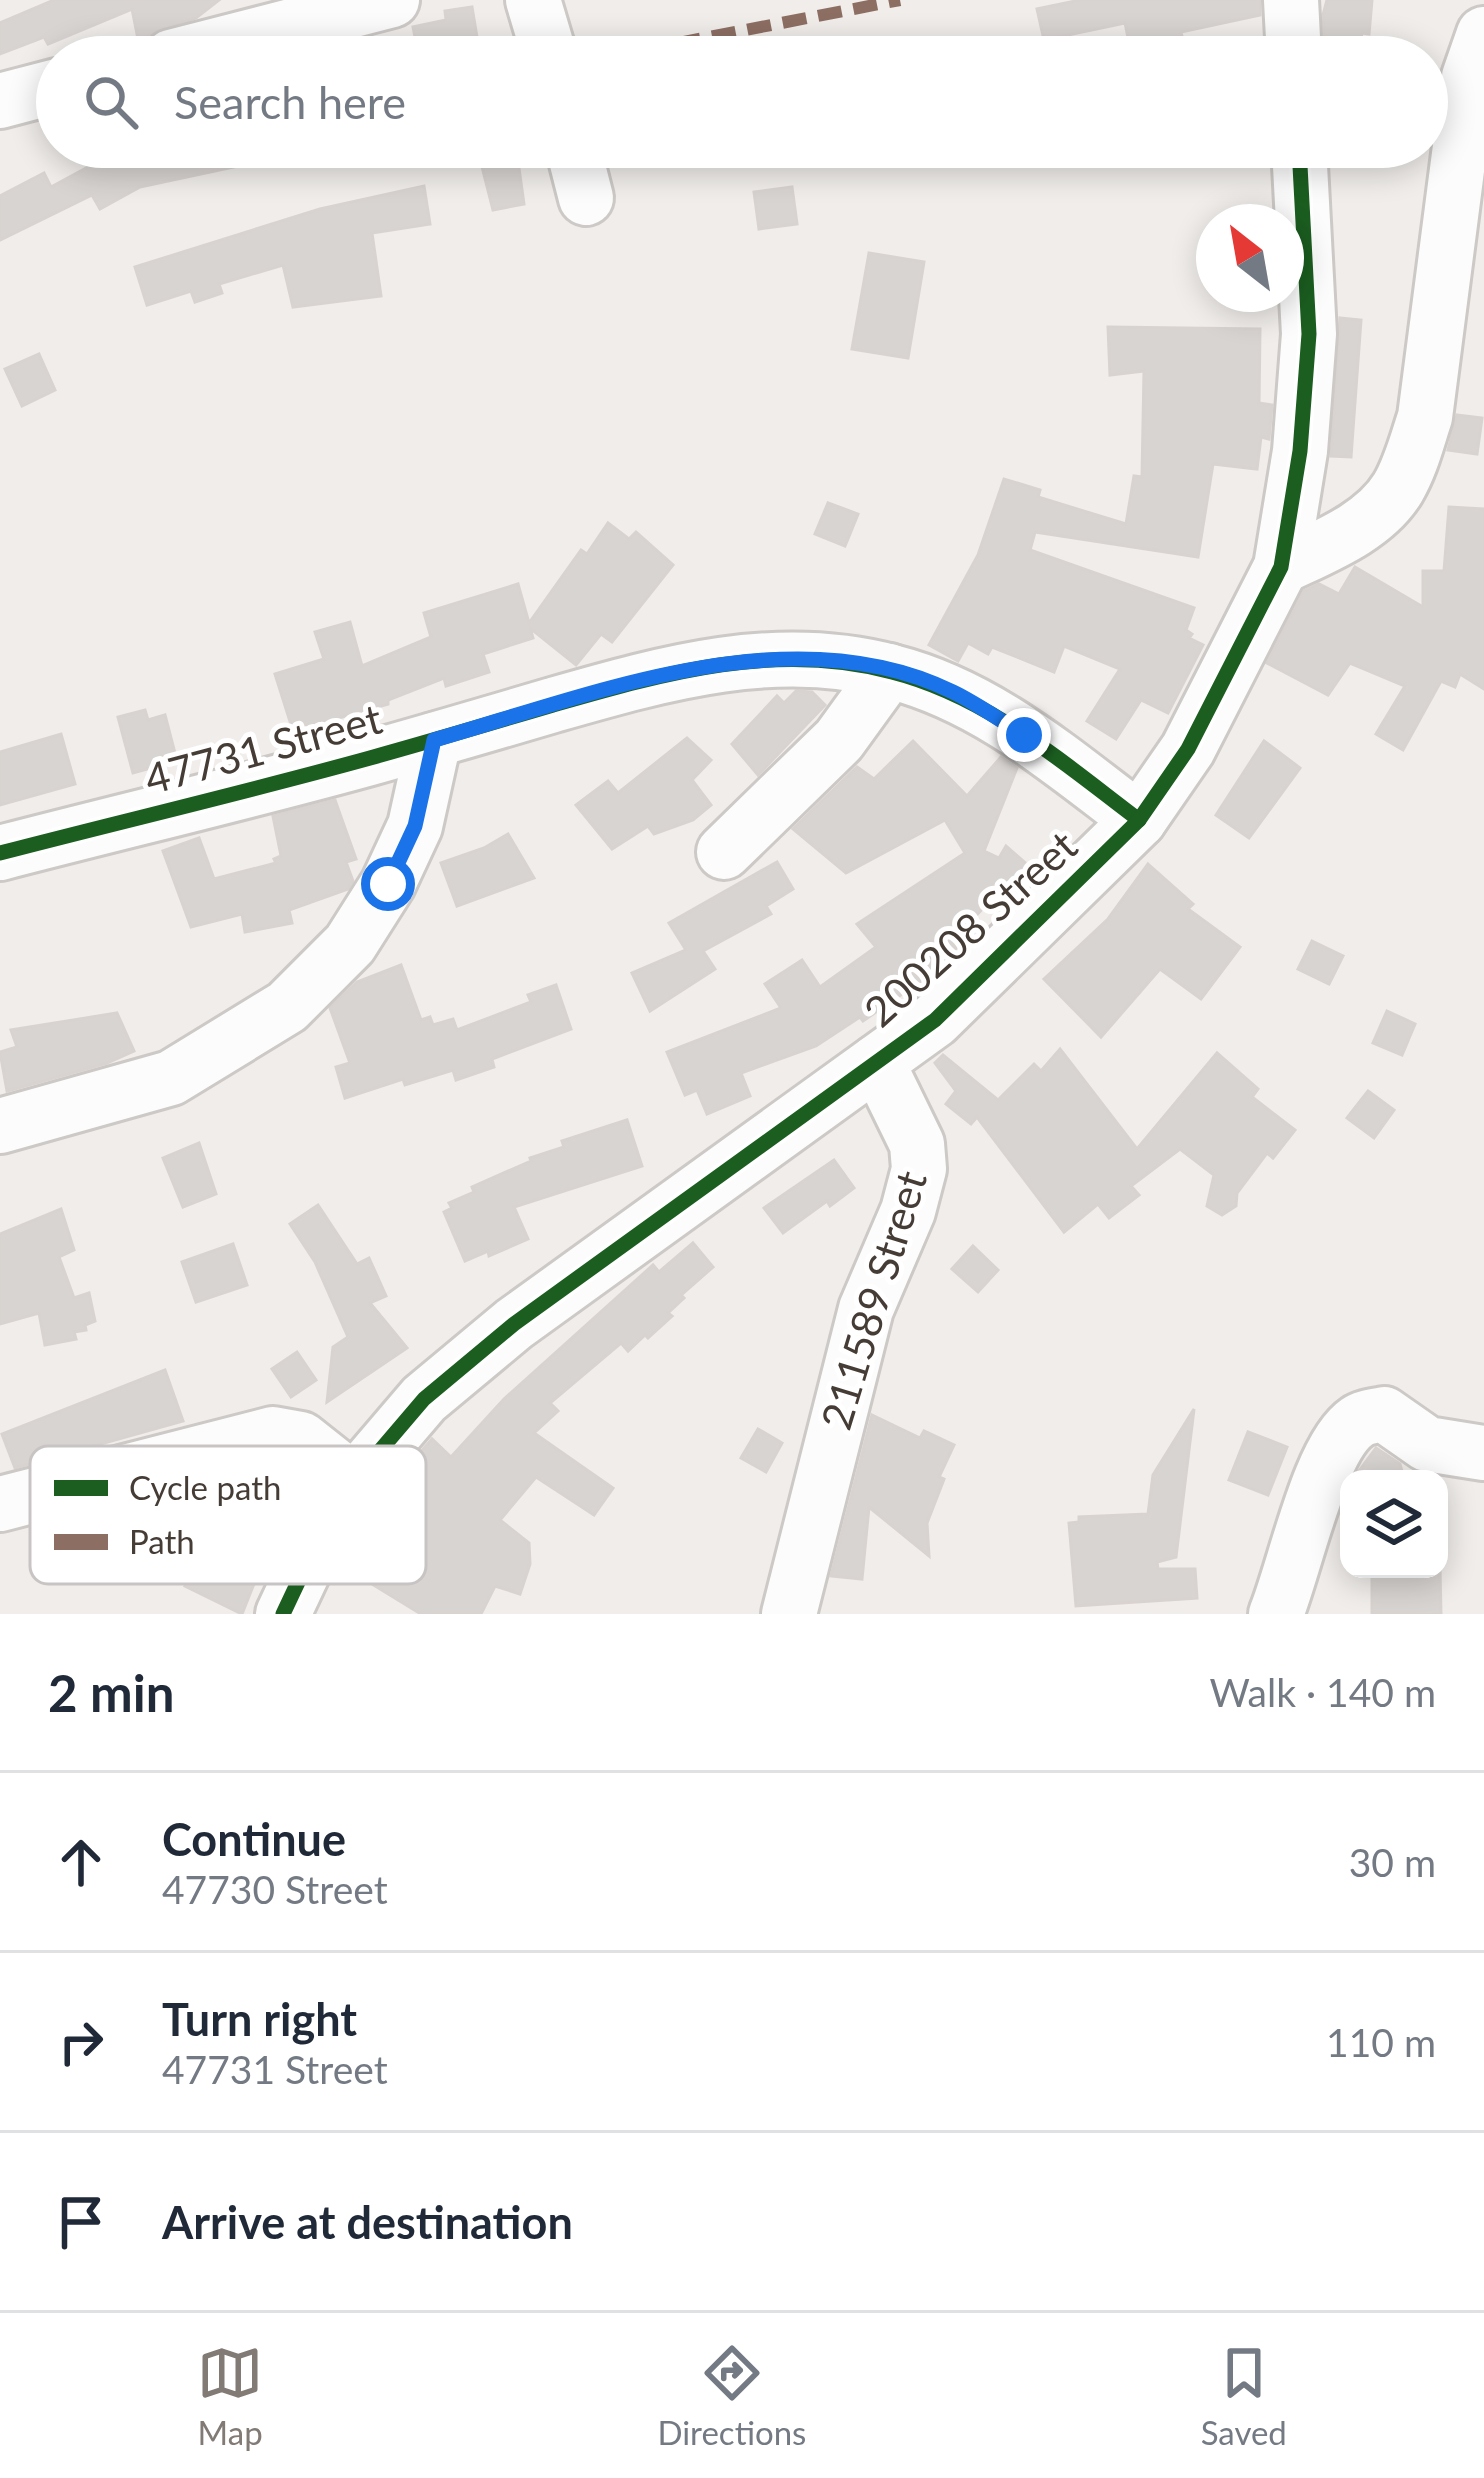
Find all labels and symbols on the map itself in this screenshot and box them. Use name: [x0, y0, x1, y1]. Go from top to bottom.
north arrow: [1196, 204, 1304, 312]
street label: 47731 Street: [139, 692, 387, 804]
route end: [997, 708, 1051, 762]
street label: 200208 Street: [854, 820, 1086, 1036]
route start: [361, 857, 415, 911]
street label: 211589 Street: [810, 1165, 936, 1435]
legend: [30, 1446, 426, 1584]
text: Cycle path: [129, 1467, 281, 1507]
text: Path: [129, 1521, 195, 1561]

